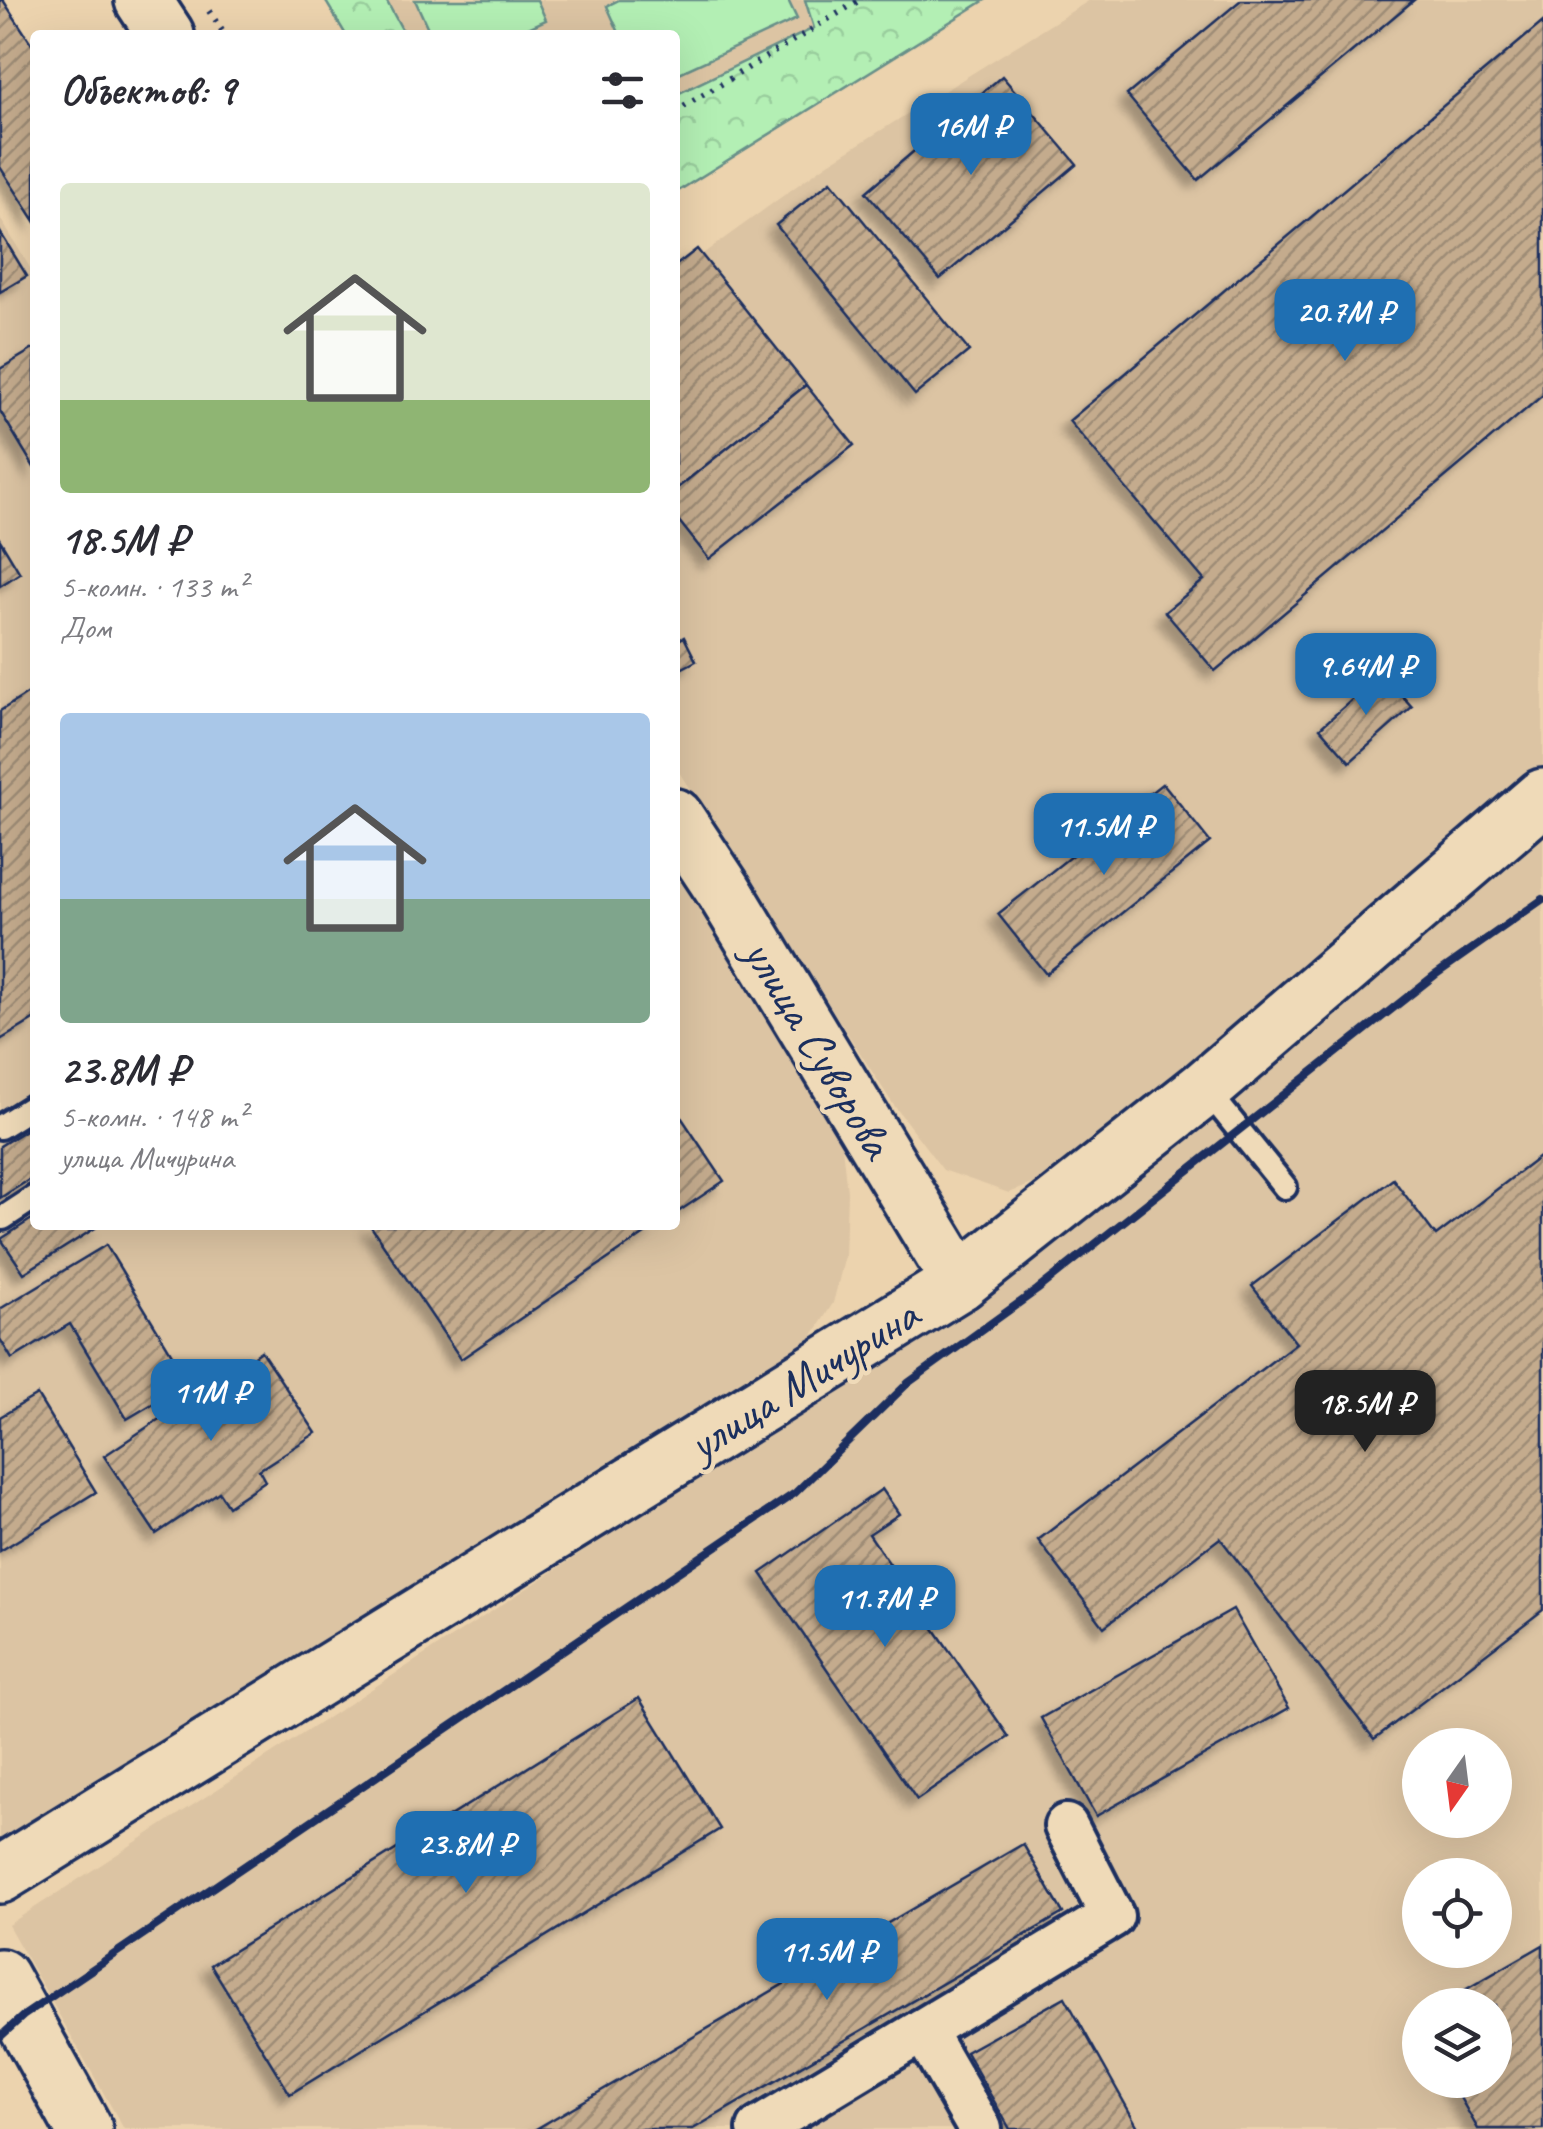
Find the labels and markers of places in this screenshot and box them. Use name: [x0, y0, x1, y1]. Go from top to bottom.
pin: 16M ₽: [901, 93, 1041, 178]
pin: 20.7M ₽: [1253, 279, 1437, 364]
pin: 9.64M ₽: [1274, 633, 1458, 718]
pin: 11.5M ₽: [1012, 793, 1196, 878]
pin: 11M ₽: [141, 1359, 281, 1444]
pin: 18.5M ₽: [1273, 1370, 1457, 1455]
pin: 11.7M ₽: [793, 1565, 977, 1650]
pin: 23.8M ₽: [374, 1811, 558, 1896]
pin: 11.5M ₽: [735, 1918, 919, 2003]

